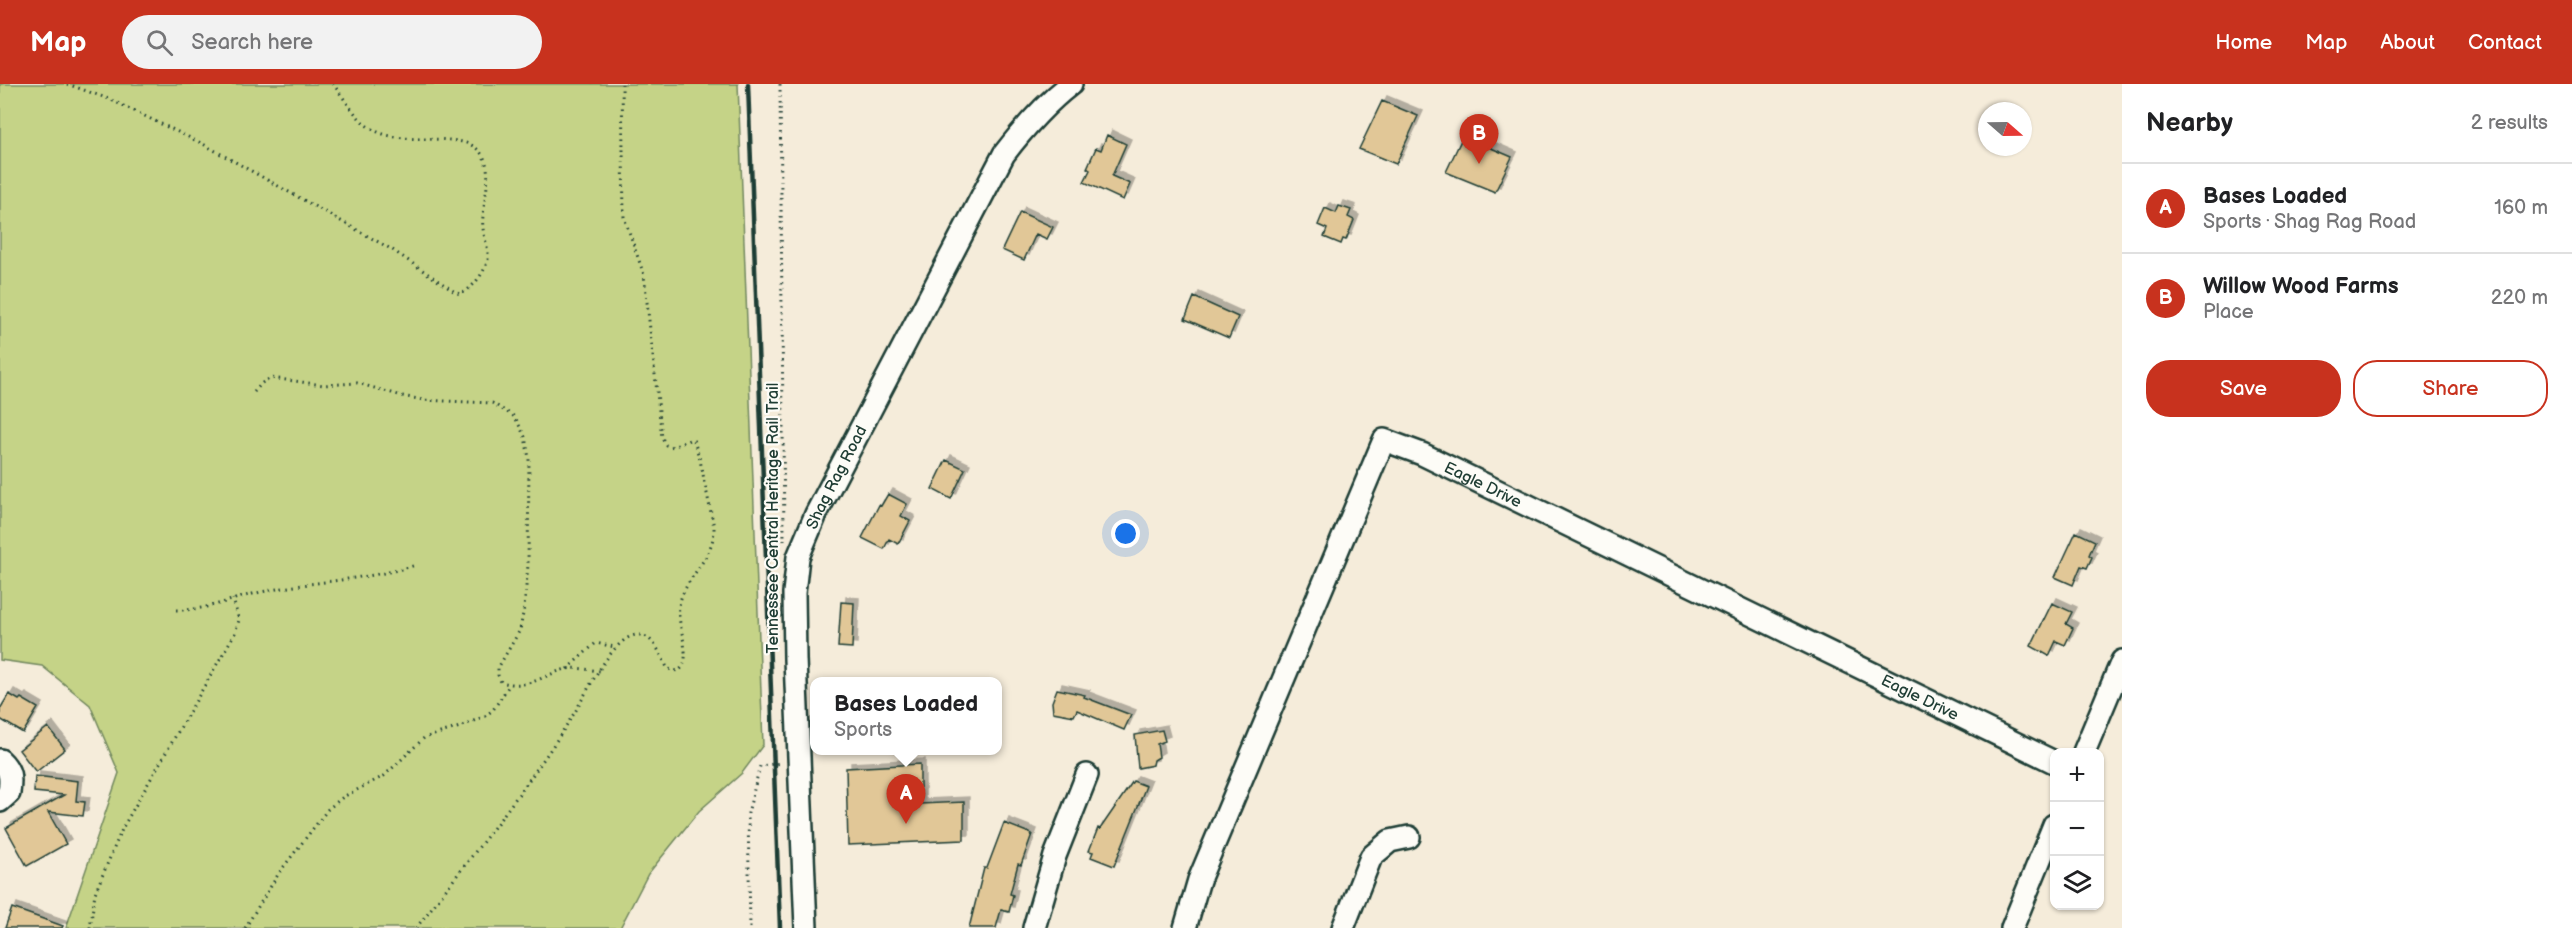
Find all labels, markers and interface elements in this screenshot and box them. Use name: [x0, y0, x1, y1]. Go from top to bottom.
search box: [122, 15, 542, 69]
text: Map: [30, 26, 86, 59]
icon: search: [143, 26, 176, 59]
text: Search here: [191, 29, 313, 56]
text: Home: [2215, 30, 2272, 55]
text: Map: [2305, 30, 2347, 55]
text: About: [2380, 30, 2435, 55]
text: Contact: [2468, 30, 2542, 55]
north arrow: [1978, 102, 2032, 156]
text: Nearby: [2146, 108, 2233, 139]
text: 2 results: [2471, 111, 2548, 135]
pin: B: [1460, 115, 1498, 164]
text: Bases Loaded: [2203, 183, 2347, 210]
text: A: [2159, 196, 2172, 220]
text: 160 m: [2494, 196, 2548, 220]
text: Sports · Shag Rag Road: [2203, 210, 2416, 234]
text: Willow Wood Farms: [2203, 273, 2399, 300]
text: B: [2158, 286, 2173, 310]
text: 220 m: [2491, 286, 2548, 310]
text: Place: [2203, 300, 2254, 324]
button: Save: [2146, 360, 2341, 417]
button: Share: [2353, 360, 2548, 417]
street label: Tennessee Central Heritage Rail Trail: [764, 383, 783, 653]
street label: Shag Rag Road: [803, 423, 872, 532]
street label: Eagle Drive: [1441, 458, 1525, 512]
your location: [1111, 519, 1140, 548]
street label: Eagle Drive: [1878, 671, 1962, 725]
popup: [810, 677, 1002, 755]
text: Bases Loaded: [834, 691, 978, 718]
text: Sports: [834, 718, 892, 742]
map controls: [2050, 748, 2104, 910]
button: +: [2050, 748, 2104, 802]
pin: A: [886, 774, 926, 824]
button: −: [2050, 802, 2104, 856]
button: layers: [2050, 856, 2104, 910]

